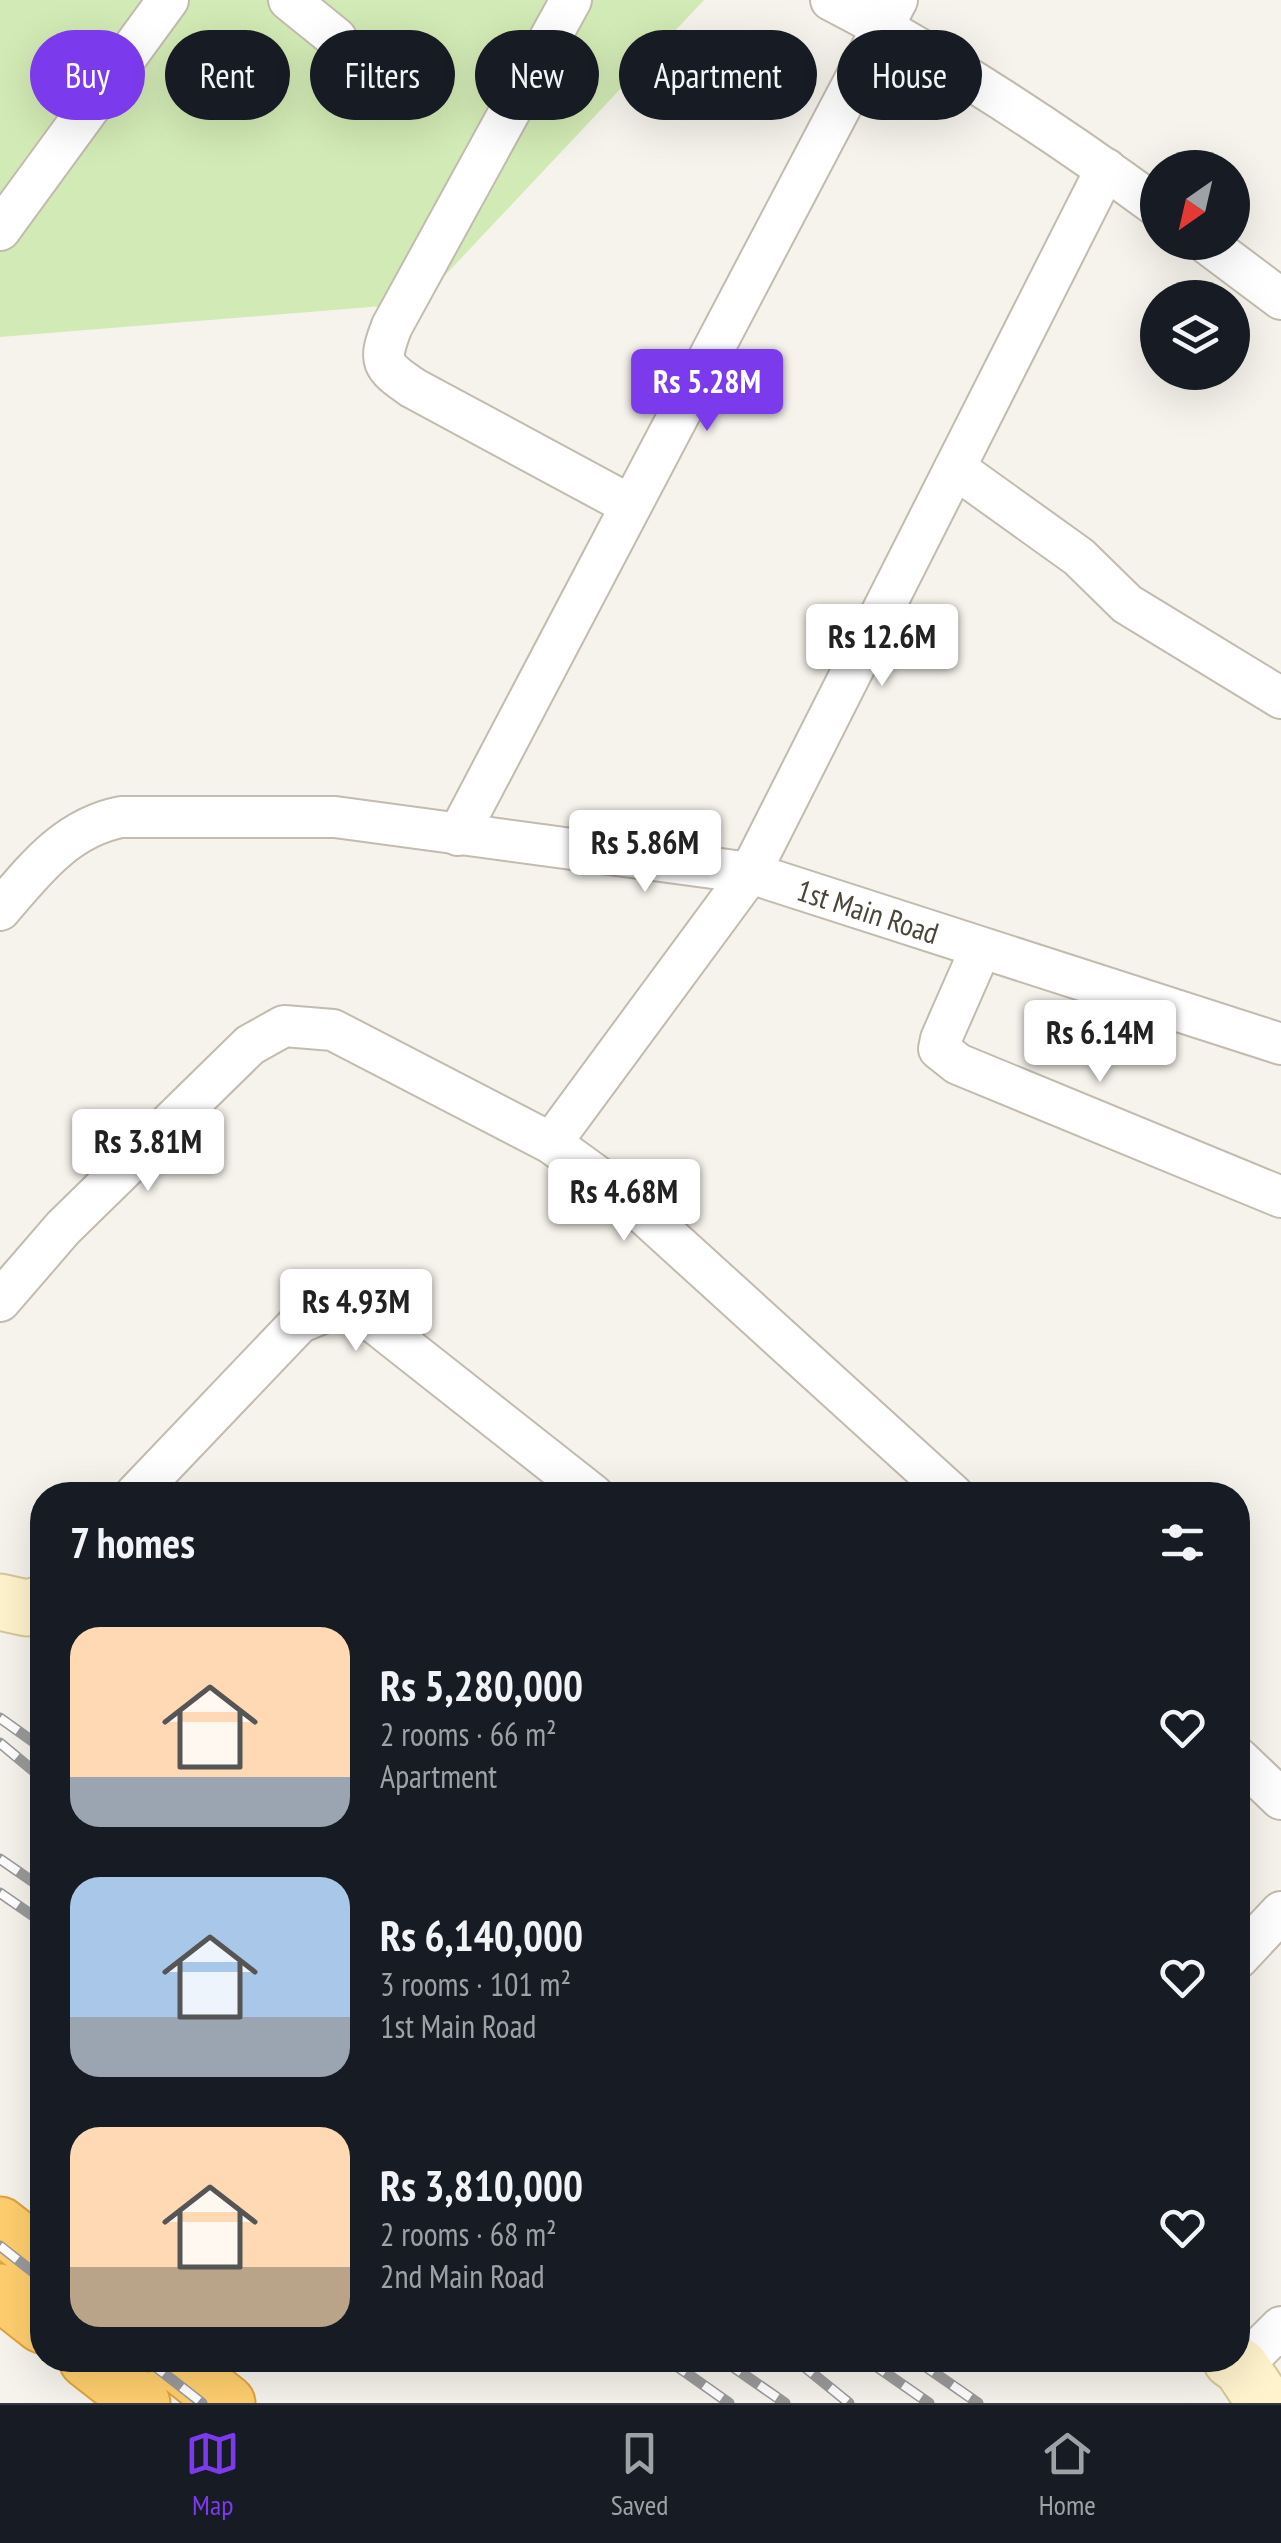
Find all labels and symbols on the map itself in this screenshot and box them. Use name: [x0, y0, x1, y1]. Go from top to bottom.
north arrow: [1140, 150, 1250, 260]
pin: Rs 5.28M: [604, 349, 810, 434]
pin: Rs 12.6M: [779, 604, 985, 689]
pin: Rs 5.86M: [542, 810, 748, 895]
street label: 1st Main Road: [792, 870, 944, 952]
pin: Rs 6.14M: [997, 1000, 1203, 1085]
pin: Rs 3.81M: [45, 1109, 251, 1194]
pin: Rs 4.68M: [521, 1159, 727, 1244]
pin: Rs 4.93M: [253, 1269, 459, 1354]

